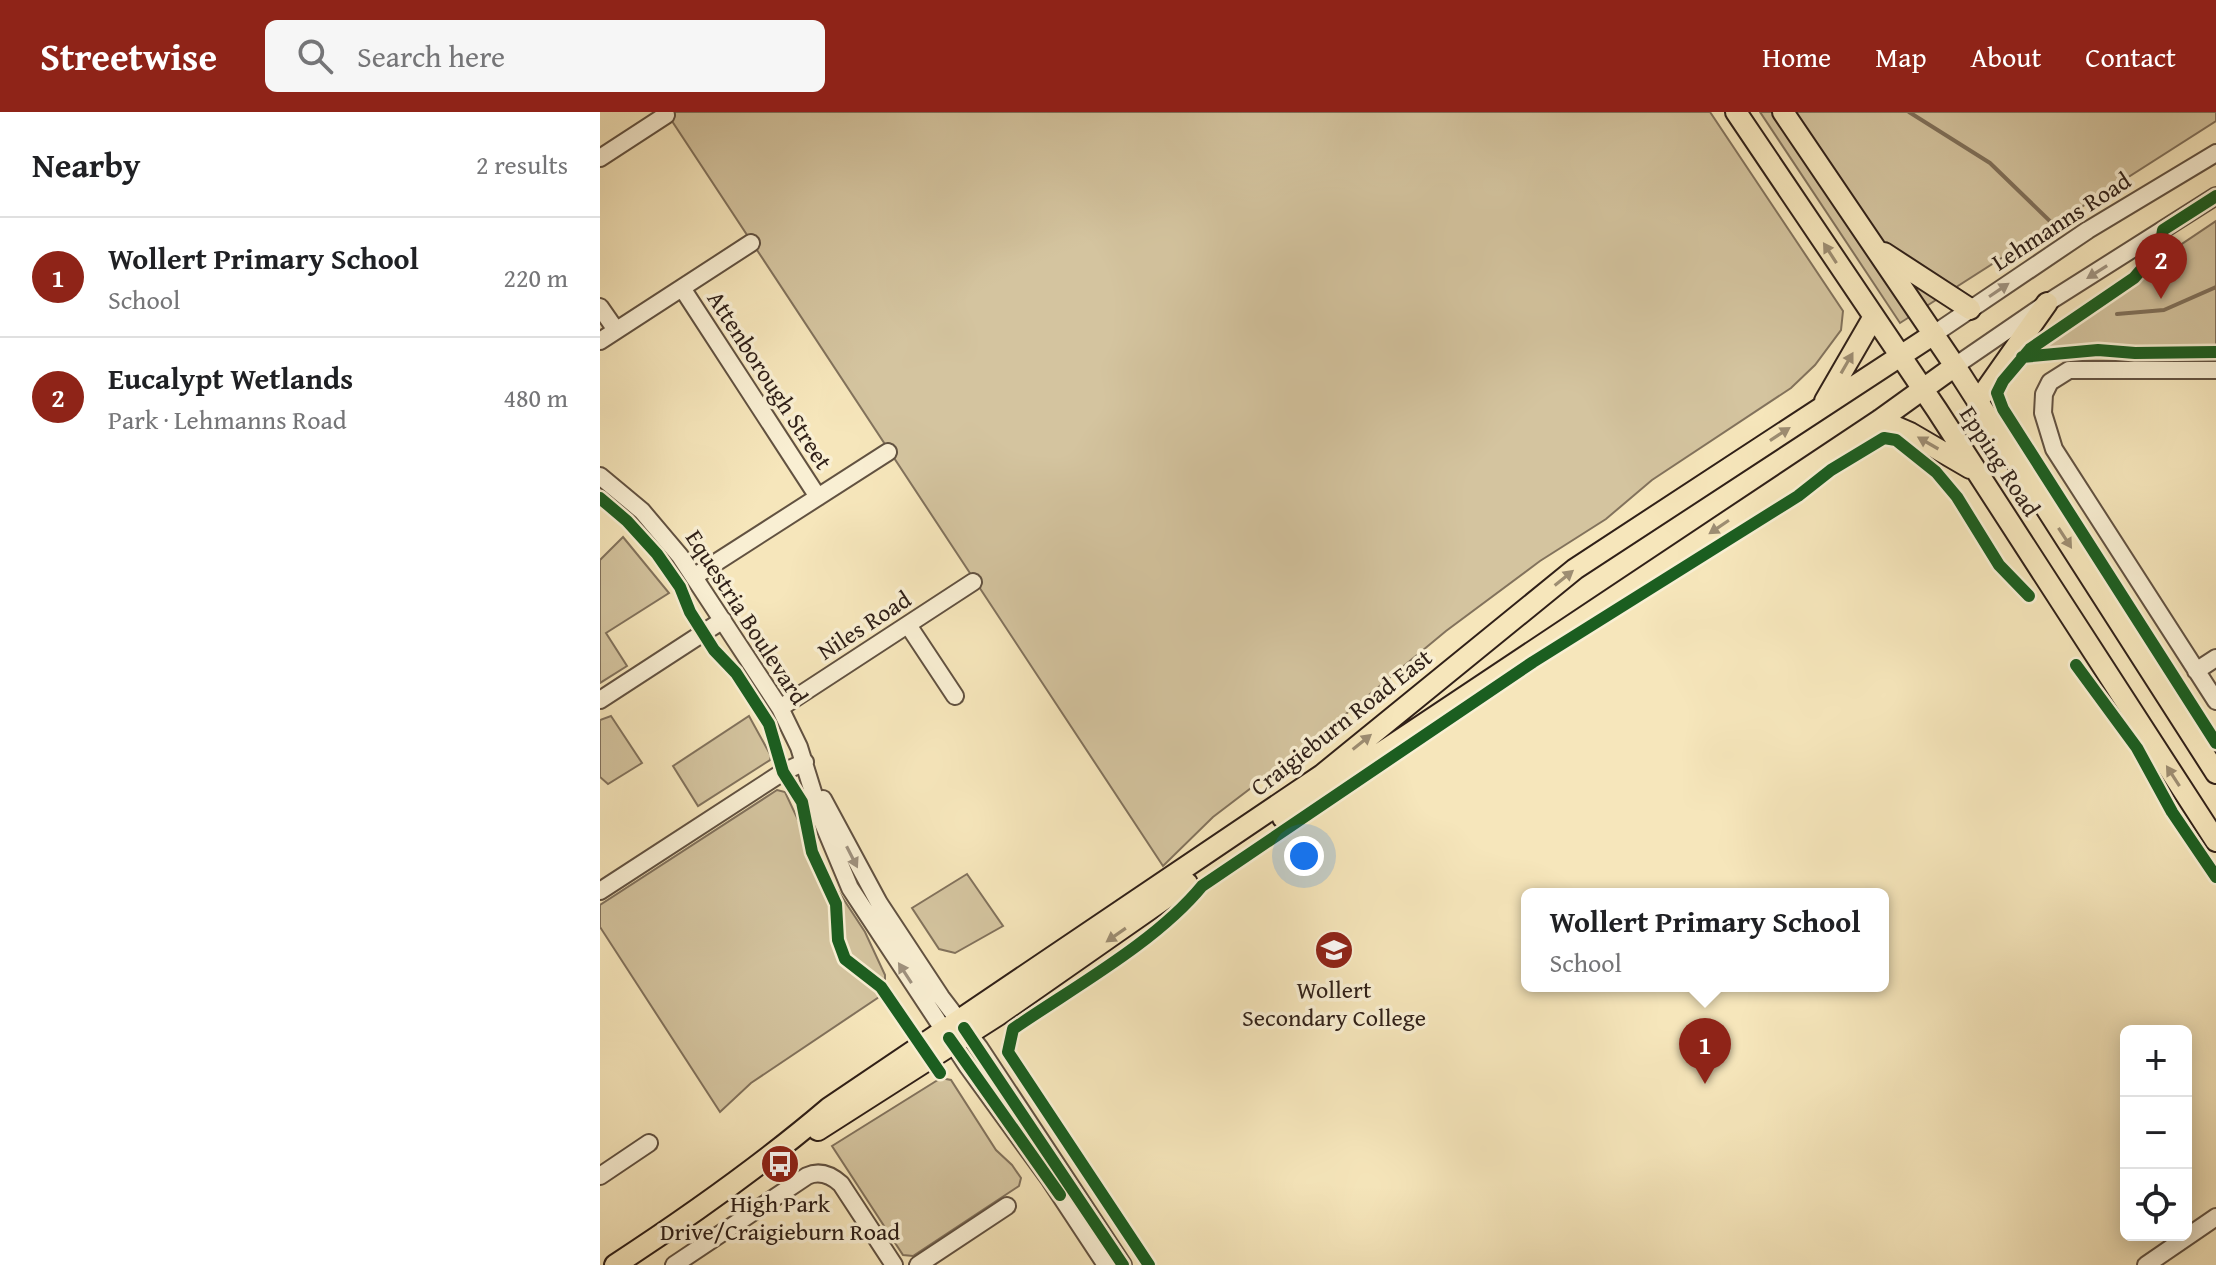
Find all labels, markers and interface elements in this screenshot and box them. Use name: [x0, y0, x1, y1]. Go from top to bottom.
search box: [265, 20, 825, 92]
text: Streetwise: [40, 28, 217, 84]
icon: search: [293, 34, 337, 78]
text: Search here: [357, 34, 505, 78]
text: Home: [1762, 36, 1831, 77]
text: Map: [1875, 36, 1927, 77]
text: About: [1971, 36, 2041, 77]
text: Contact: [2085, 36, 2176, 77]
text: Nearby: [32, 140, 141, 189]
text: 2 results: [476, 145, 568, 184]
street label: Lehmanns Road: [1985, 163, 2138, 279]
pin: 2: [2135, 233, 2187, 299]
text: Wollert Primary School: [108, 236, 419, 280]
one-way arrow: [1823, 243, 1838, 264]
text: 1: [51, 258, 65, 297]
text: 220 m: [503, 258, 568, 297]
one-way arrow: [2086, 264, 2108, 278]
text: School: [108, 280, 180, 319]
one-way arrow: [1988, 283, 2009, 298]
street label: Attenborough Street: [699, 284, 841, 477]
one-way arrow: [1840, 351, 1854, 374]
text: Eucalypt Wetlands: [108, 356, 353, 400]
text: 2: [51, 378, 65, 417]
text: 480 m: [503, 378, 568, 417]
street label: Epping Road: [1951, 399, 2049, 523]
text: Park · Lehmanns Road: [108, 400, 347, 439]
one-way arrow: [1769, 427, 1791, 441]
one-way arrow: [1917, 437, 1939, 451]
one-way arrow: [1708, 520, 1730, 534]
street label: Equestria Boulevard: [677, 523, 817, 712]
one-way arrow: [2057, 528, 2072, 549]
one-way arrow: [1554, 570, 1574, 587]
street label: Niles Road: [810, 582, 918, 668]
street label: Craigieburn Road East: [1243, 640, 1440, 804]
one-way arrow: [1352, 734, 1372, 751]
one-way arrow: [2166, 766, 2181, 787]
your location: [1284, 836, 1324, 876]
one-way arrow: [846, 845, 859, 868]
popup: [1521, 888, 1889, 992]
text: Wollert Primary School: [1550, 899, 1860, 943]
one-way arrow: [1106, 927, 1127, 942]
school or university icon: Wollert Secondary College: [1313, 929, 1355, 971]
text: School: [1550, 943, 1622, 982]
one-way arrow: [898, 963, 913, 984]
place label: Wollert Secondary College: [1242, 972, 1426, 1035]
pin: 1: [1679, 1018, 1731, 1084]
map controls: [2120, 1025, 2192, 1241]
button: +: [2120, 1025, 2192, 1097]
button: −: [2120, 1097, 2192, 1169]
bus stop icon: High Park Drive/Craigieburn Road: [759, 1143, 801, 1185]
button: locate: [2120, 1169, 2192, 1241]
place label: High Park Drive/Craigieburn Road: [660, 1186, 900, 1249]

